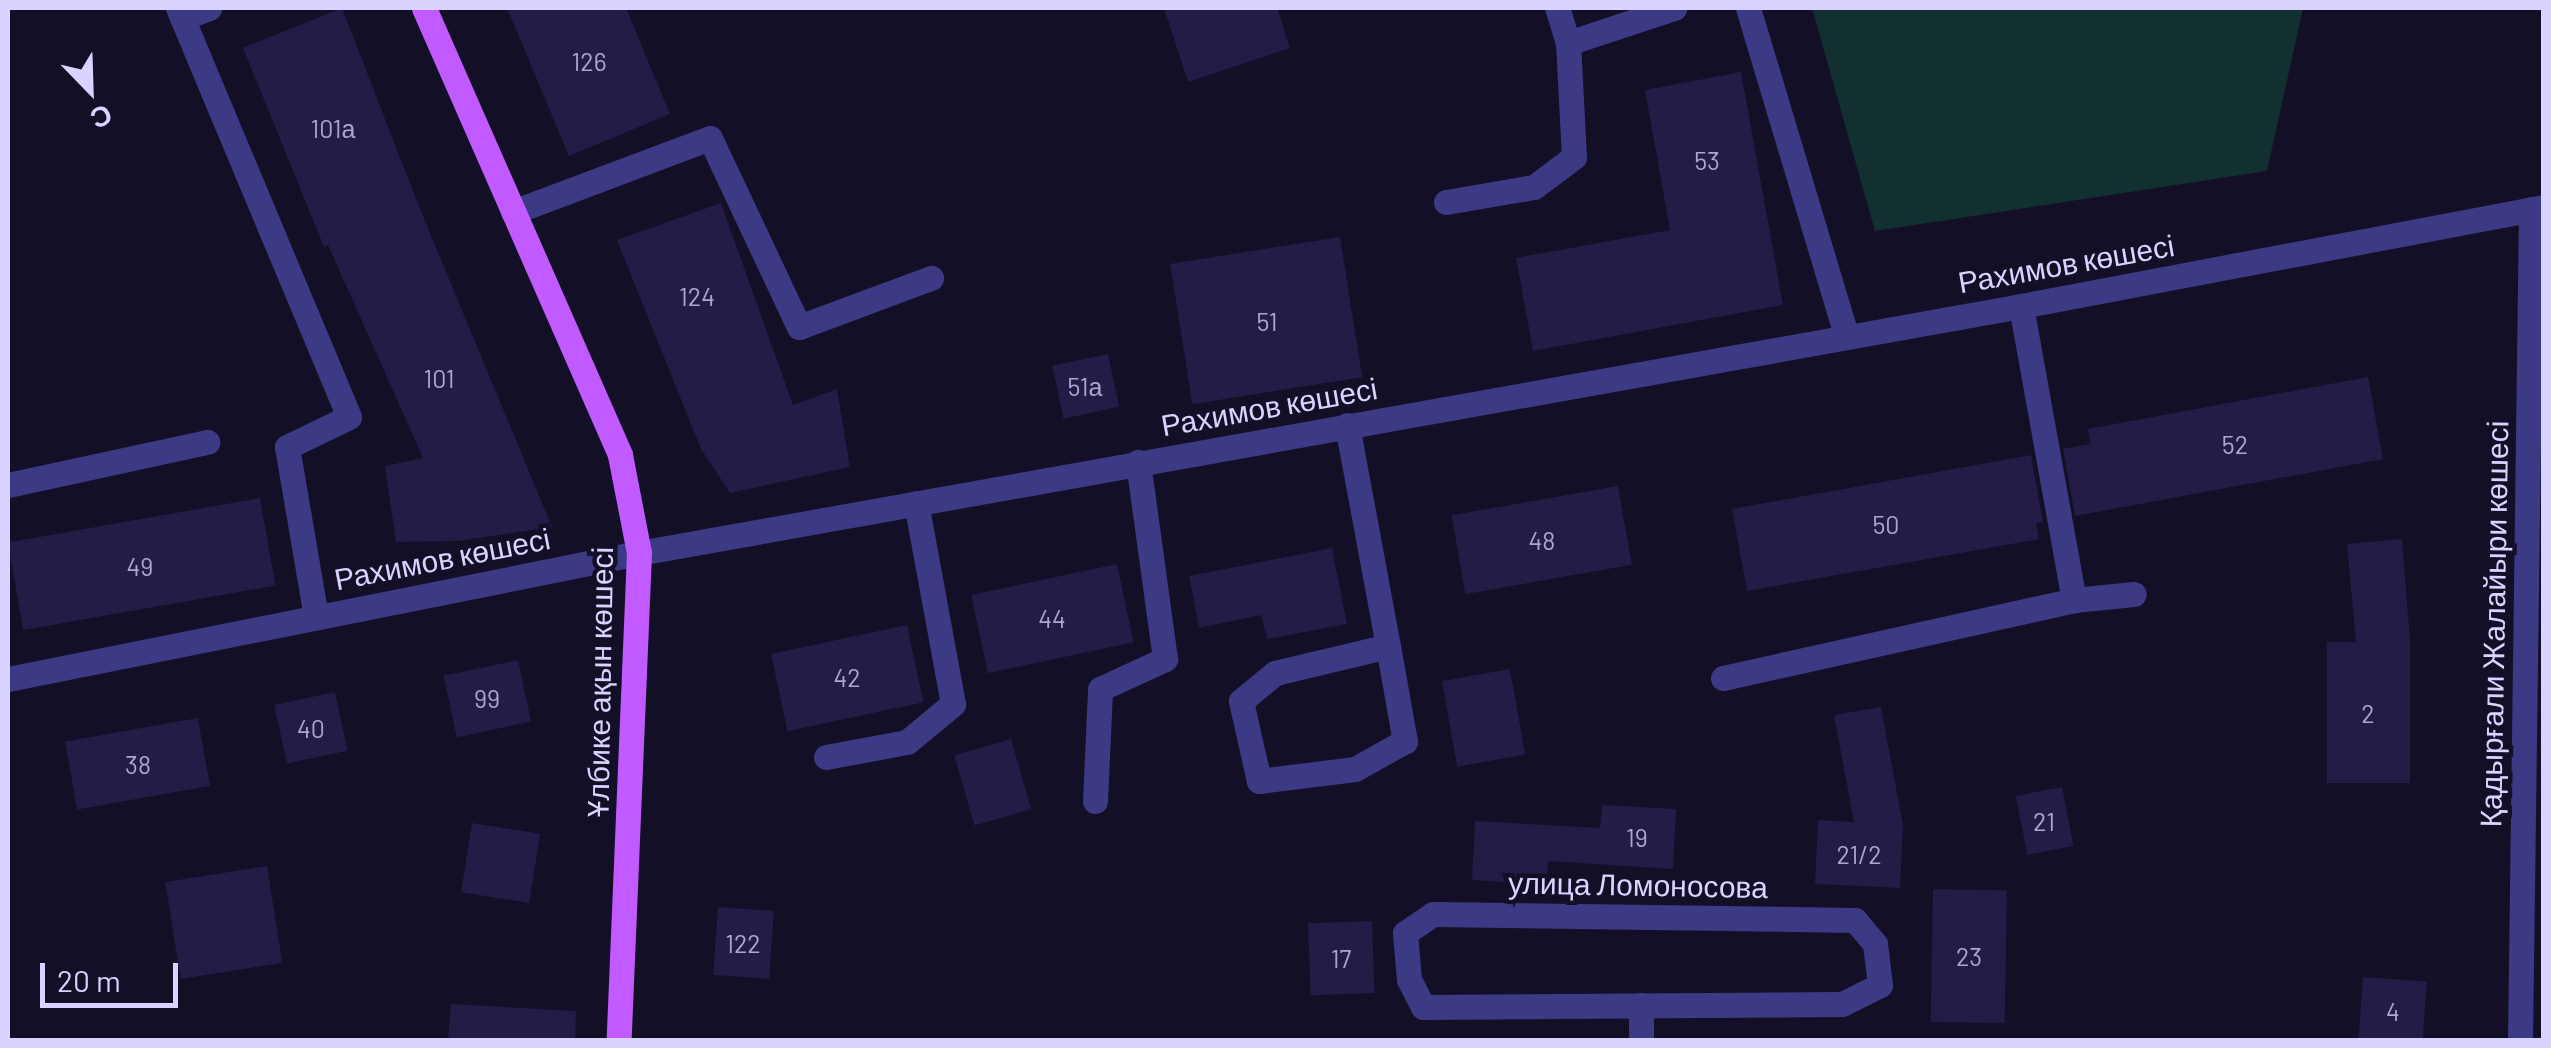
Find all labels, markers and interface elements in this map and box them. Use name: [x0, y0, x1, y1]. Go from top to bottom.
north arrow: [40, 40, 140, 140]
house number: 126: [571, 46, 607, 76]
text: С: [86, 98, 118, 137]
house number: 101а: [311, 113, 355, 143]
house number: 53: [1694, 145, 1720, 175]
street label: Рахимов көшесі: [1955, 226, 2177, 300]
house number: 124: [679, 281, 715, 311]
house number: 51: [1257, 306, 1277, 336]
house number: 101: [424, 363, 454, 393]
street label: Рахимов көшесі: [1158, 369, 1380, 443]
house number: 51а: [1068, 371, 1102, 401]
street label: Қадырғали Жалайыри көшесі: [2471, 420, 2515, 828]
house number: 52: [2222, 429, 2248, 459]
house number: 50: [1873, 509, 1899, 539]
street label: Рахимов көшесі: [331, 519, 553, 597]
house number: 48: [1529, 525, 1555, 555]
street label: Ұлбике ақын көшесі: [579, 546, 619, 818]
house number: 49: [127, 551, 153, 581]
house number: 44: [1038, 603, 1066, 633]
house number: 42: [833, 662, 861, 692]
house number: 99: [474, 683, 500, 713]
house number: 2: [2361, 698, 2375, 728]
house number: 40: [297, 713, 325, 743]
house number: 38: [125, 749, 151, 779]
house number: 21: [2033, 806, 2055, 836]
house number: 19: [1626, 822, 1648, 852]
house number: 21/2: [1836, 839, 1882, 869]
street label: улица Ломоносова: [1508, 864, 1768, 904]
house number: 122: [725, 928, 761, 958]
house number: 23: [1956, 941, 1982, 971]
scale bar: [45, 943, 182, 1005]
house number: 17: [1331, 943, 1351, 973]
text: 20 m: [57, 962, 121, 998]
house number: 4: [2386, 996, 2400, 1026]

